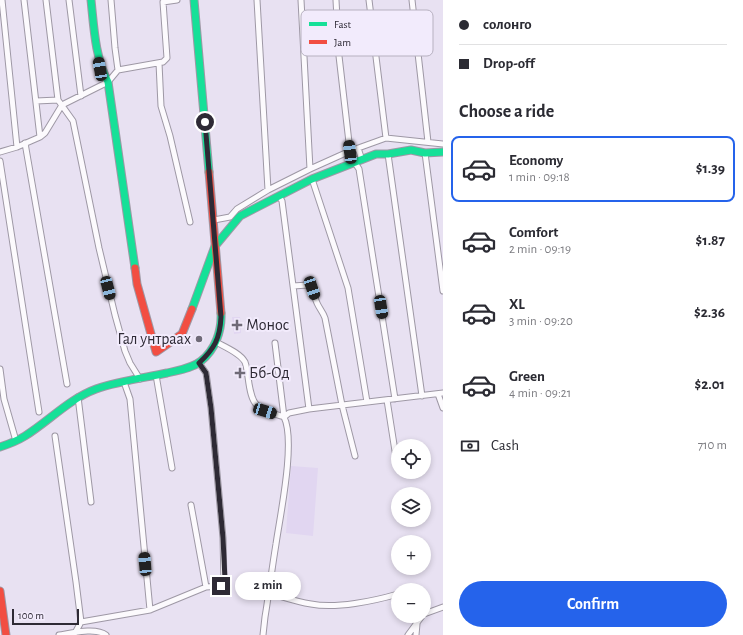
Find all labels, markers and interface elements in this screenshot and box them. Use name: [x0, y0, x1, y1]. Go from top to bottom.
legend: [301, 10, 433, 56]
text: солонго: [483, 17, 532, 32]
text: Fast: [334, 19, 352, 30]
text: Jam: [334, 37, 351, 48]
car: [92, 56, 108, 82]
text: Drop-off: [483, 56, 535, 71]
text: Choose a ride: [459, 103, 554, 121]
route start: [196, 113, 214, 131]
car: [343, 139, 357, 165]
icon: car: [461, 151, 497, 187]
text: Economy: [509, 153, 563, 168]
text: $1.39: [696, 161, 725, 176]
text: 1 min · 09:18: [509, 171, 570, 184]
icon: car: [461, 223, 497, 259]
text: Comfort: [509, 225, 558, 240]
text: $1.87: [696, 233, 725, 248]
text: 2 min · 09:19: [509, 243, 571, 256]
car: [99, 275, 117, 301]
car: [302, 275, 322, 301]
car: [373, 294, 389, 320]
icon: car: [461, 295, 497, 331]
text: XL: [509, 297, 525, 312]
text: $2.36: [694, 305, 725, 320]
text: 3 min · 09:20: [509, 315, 573, 328]
place label: Монос: [246, 317, 289, 333]
marker: Монос: [231, 319, 243, 331]
place label: Гал унтраах: [117, 331, 191, 348]
marker: Гал унтраах: [194, 334, 204, 344]
place label: Бб-Од: [249, 365, 290, 381]
marker: Бб-Од: [234, 367, 246, 379]
icon: car: [461, 367, 497, 403]
text: Green: [509, 369, 545, 384]
text: $2.01: [695, 377, 725, 392]
text: 4 min · 09:21: [509, 387, 571, 400]
car: [252, 402, 278, 420]
icon: cash: [459, 435, 481, 457]
text: Cash: [491, 438, 519, 453]
map controls: [391, 439, 431, 623]
button: locate: [391, 439, 431, 479]
text: 710 m: [698, 439, 727, 452]
button: layers: [391, 487, 431, 527]
button: +: [391, 535, 431, 575]
car: [138, 552, 152, 576]
callout: 2 min: [235, 572, 301, 600]
route end: [212, 577, 230, 595]
text: 2 min: [254, 579, 282, 592]
button: Confirm: [459, 581, 727, 627]
button: −: [391, 583, 431, 623]
scale bar: [12, 607, 79, 626]
text: 100 m: [18, 610, 44, 621]

